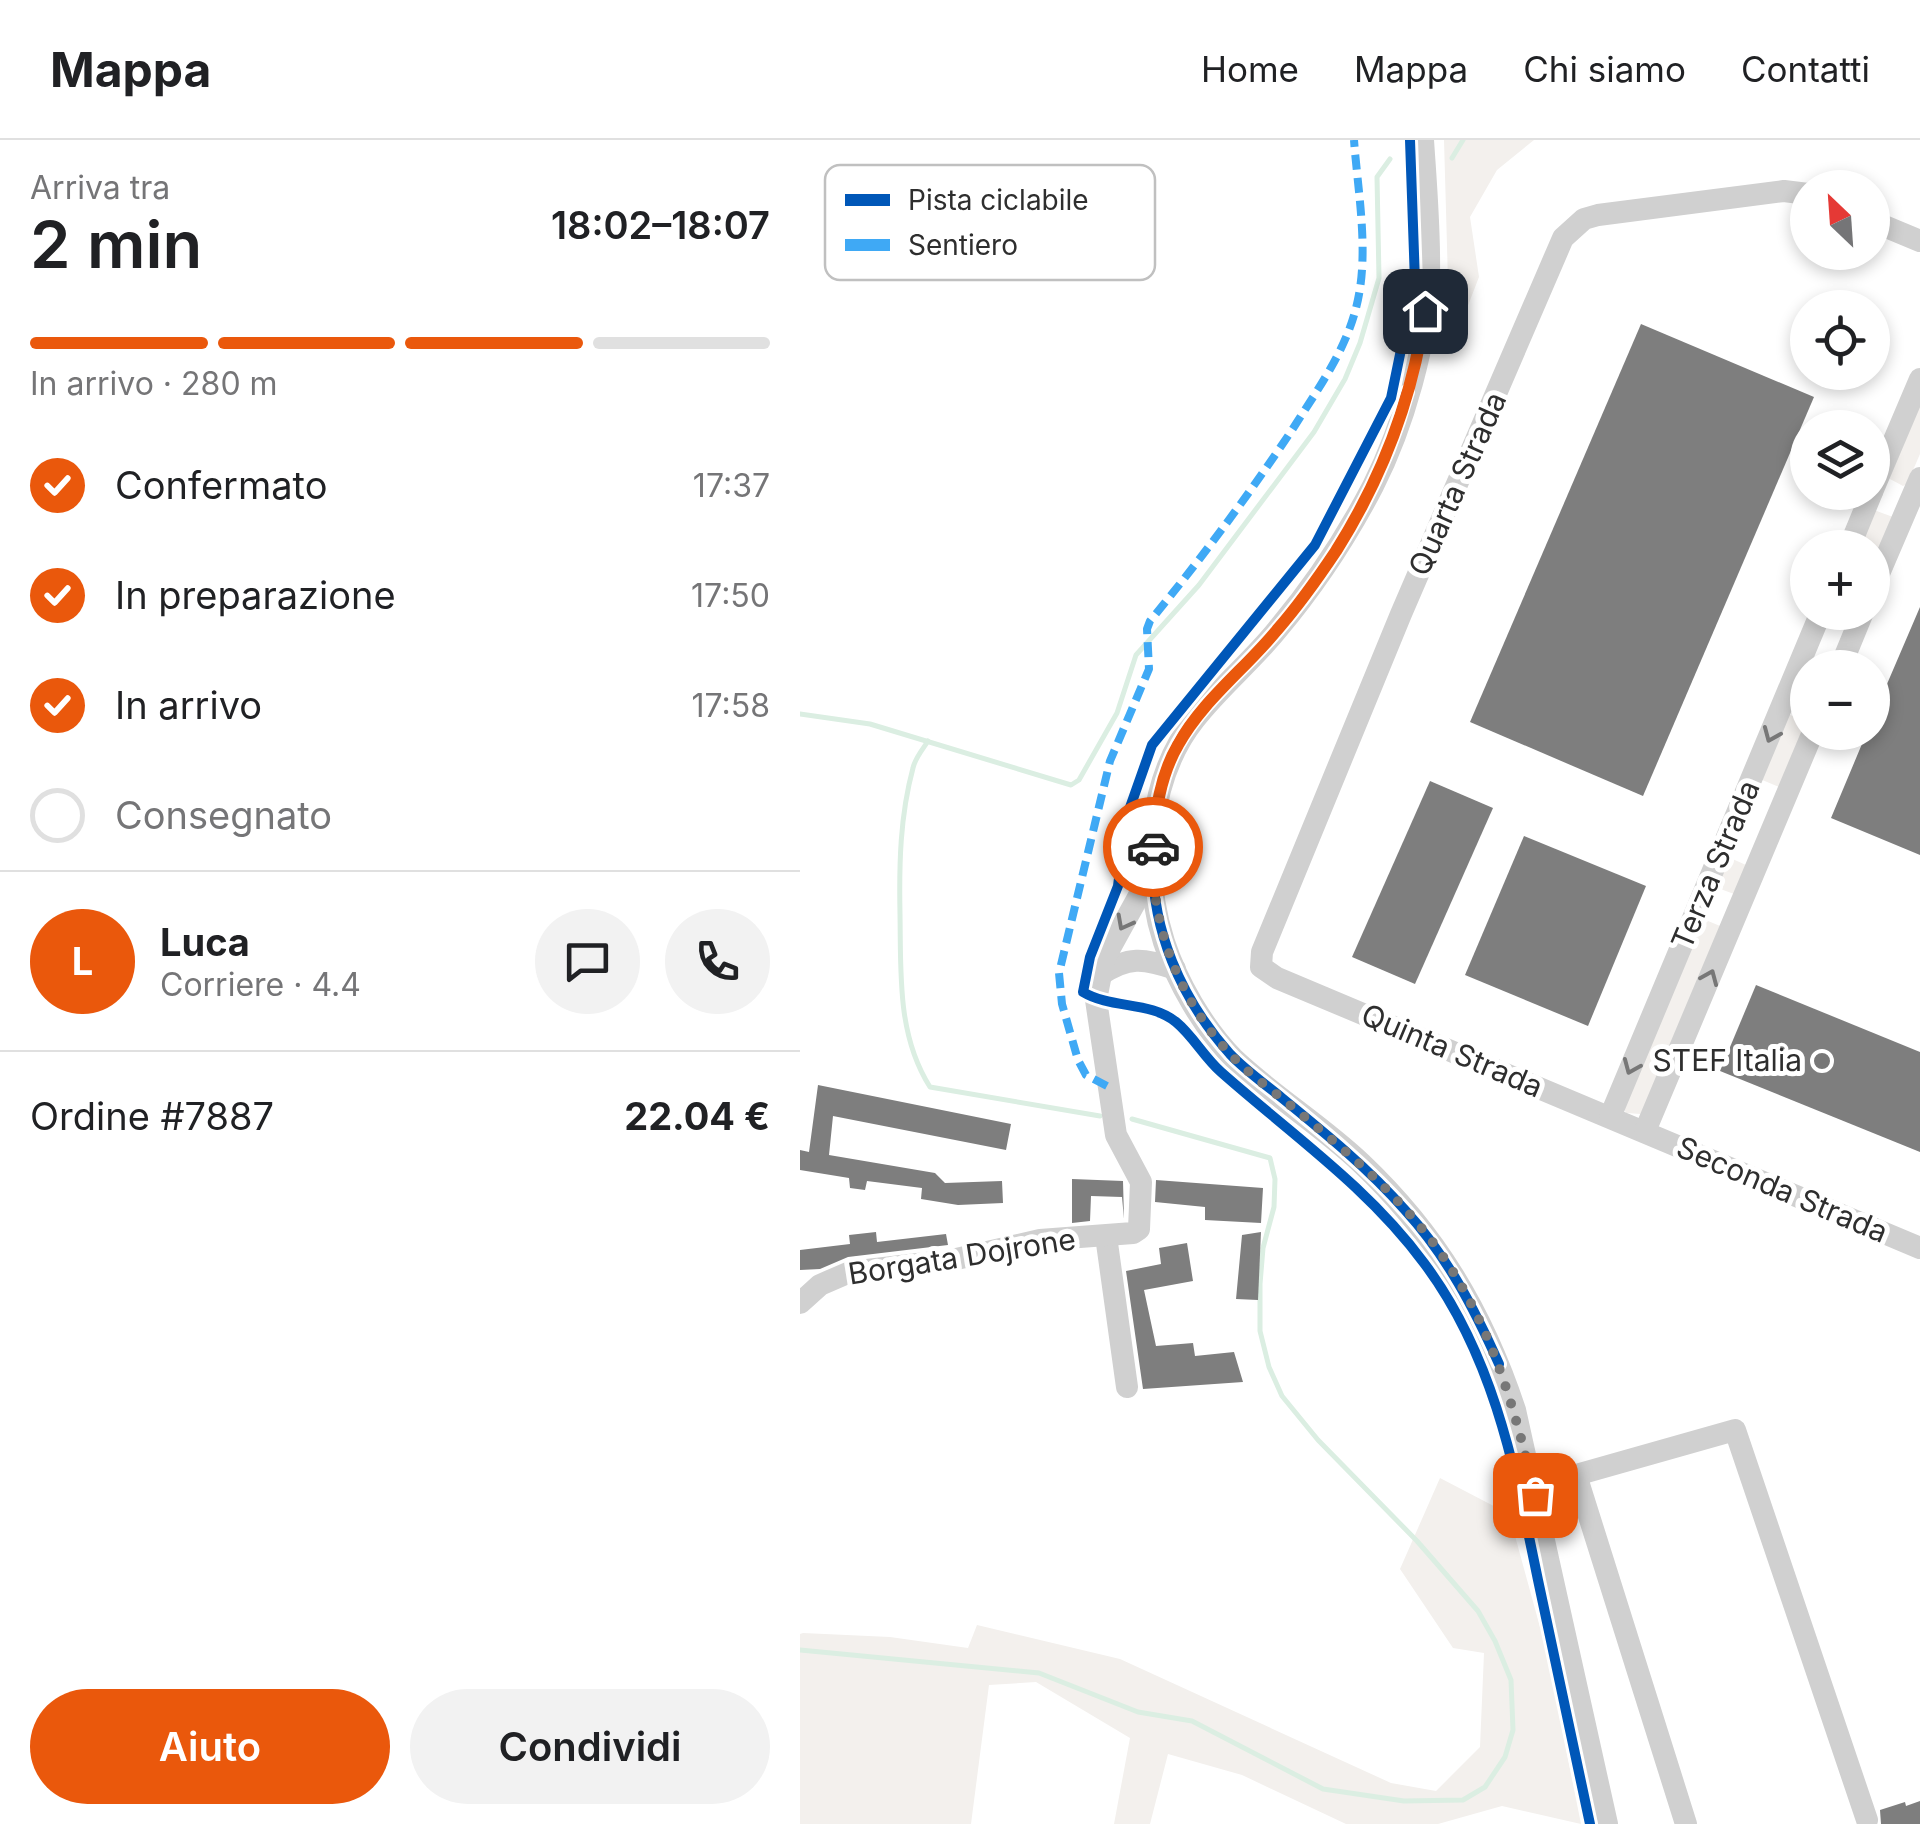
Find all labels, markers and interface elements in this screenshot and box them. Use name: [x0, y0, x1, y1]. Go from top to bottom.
text: Mappa: [50, 40, 211, 99]
text: Home: [1201, 48, 1299, 90]
text: Mappa: [1354, 48, 1468, 90]
text: Chi siamo: [1523, 48, 1686, 90]
text: Contatti: [1741, 48, 1870, 90]
legend: [825, 165, 1155, 280]
text: Arriva tra: [30, 168, 170, 207]
north arrow: [1790, 170, 1890, 270]
map controls: [1790, 170, 1890, 750]
text: Pista ciclabile: [908, 183, 1089, 217]
text: 18:02–18:07: [551, 202, 770, 248]
text: 2 min: [30, 205, 202, 284]
text: Sentiero: [908, 228, 1018, 262]
pin: [1383, 269, 1468, 354]
icon: home: [1398, 284, 1453, 339]
button: locate: [1790, 290, 1890, 390]
text: In arrivo · 280 m: [30, 364, 278, 403]
street label: Quarta Strada: [1401, 386, 1514, 581]
button: layers: [1790, 410, 1890, 510]
icon: check: [30, 458, 85, 513]
text: Confermato: [115, 462, 327, 508]
text: 17:37: [693, 466, 770, 505]
button: +: [1790, 530, 1890, 630]
icon: check: [30, 568, 85, 623]
text: In preparazione: [115, 572, 396, 618]
text: 17:50: [691, 576, 770, 615]
button: −: [1790, 650, 1890, 750]
icon: check: [30, 678, 85, 733]
text: In arrivo: [115, 682, 262, 728]
text: 17:58: [691, 686, 770, 725]
one-way arrow: [1762, 725, 1782, 743]
street label: Terza Strada: [1663, 775, 1767, 955]
text: Consegnato: [115, 792, 332, 838]
courier: [1103, 797, 1203, 897]
icon: car: [1126, 820, 1181, 875]
button: chat: [535, 909, 640, 1014]
button: phone: [665, 909, 770, 1014]
one-way arrow: [1117, 912, 1136, 930]
text: Luca: [160, 919, 250, 965]
text: L: [72, 938, 93, 984]
text: Corriere · 4.4: [160, 965, 361, 1004]
one-way arrow: [1698, 969, 1718, 987]
street label: Quinta Strada: [1356, 996, 1548, 1104]
place label: STEF Italia: [1653, 1042, 1802, 1078]
marker: STEF Italia: [1811, 1050, 1833, 1072]
one-way arrow: [1623, 1056, 1643, 1074]
text: Ordine #7887: [30, 1093, 274, 1139]
text: 22.04 €: [624, 1093, 770, 1139]
street label: Seconda Strada: [1671, 1128, 1893, 1250]
street label: Borgata Dojrone: [846, 1220, 1078, 1292]
pin: [1493, 1453, 1578, 1538]
icon: bag: [1508, 1468, 1563, 1523]
button: Aiuto: [30, 1689, 390, 1804]
button: Condividi: [410, 1689, 770, 1804]

